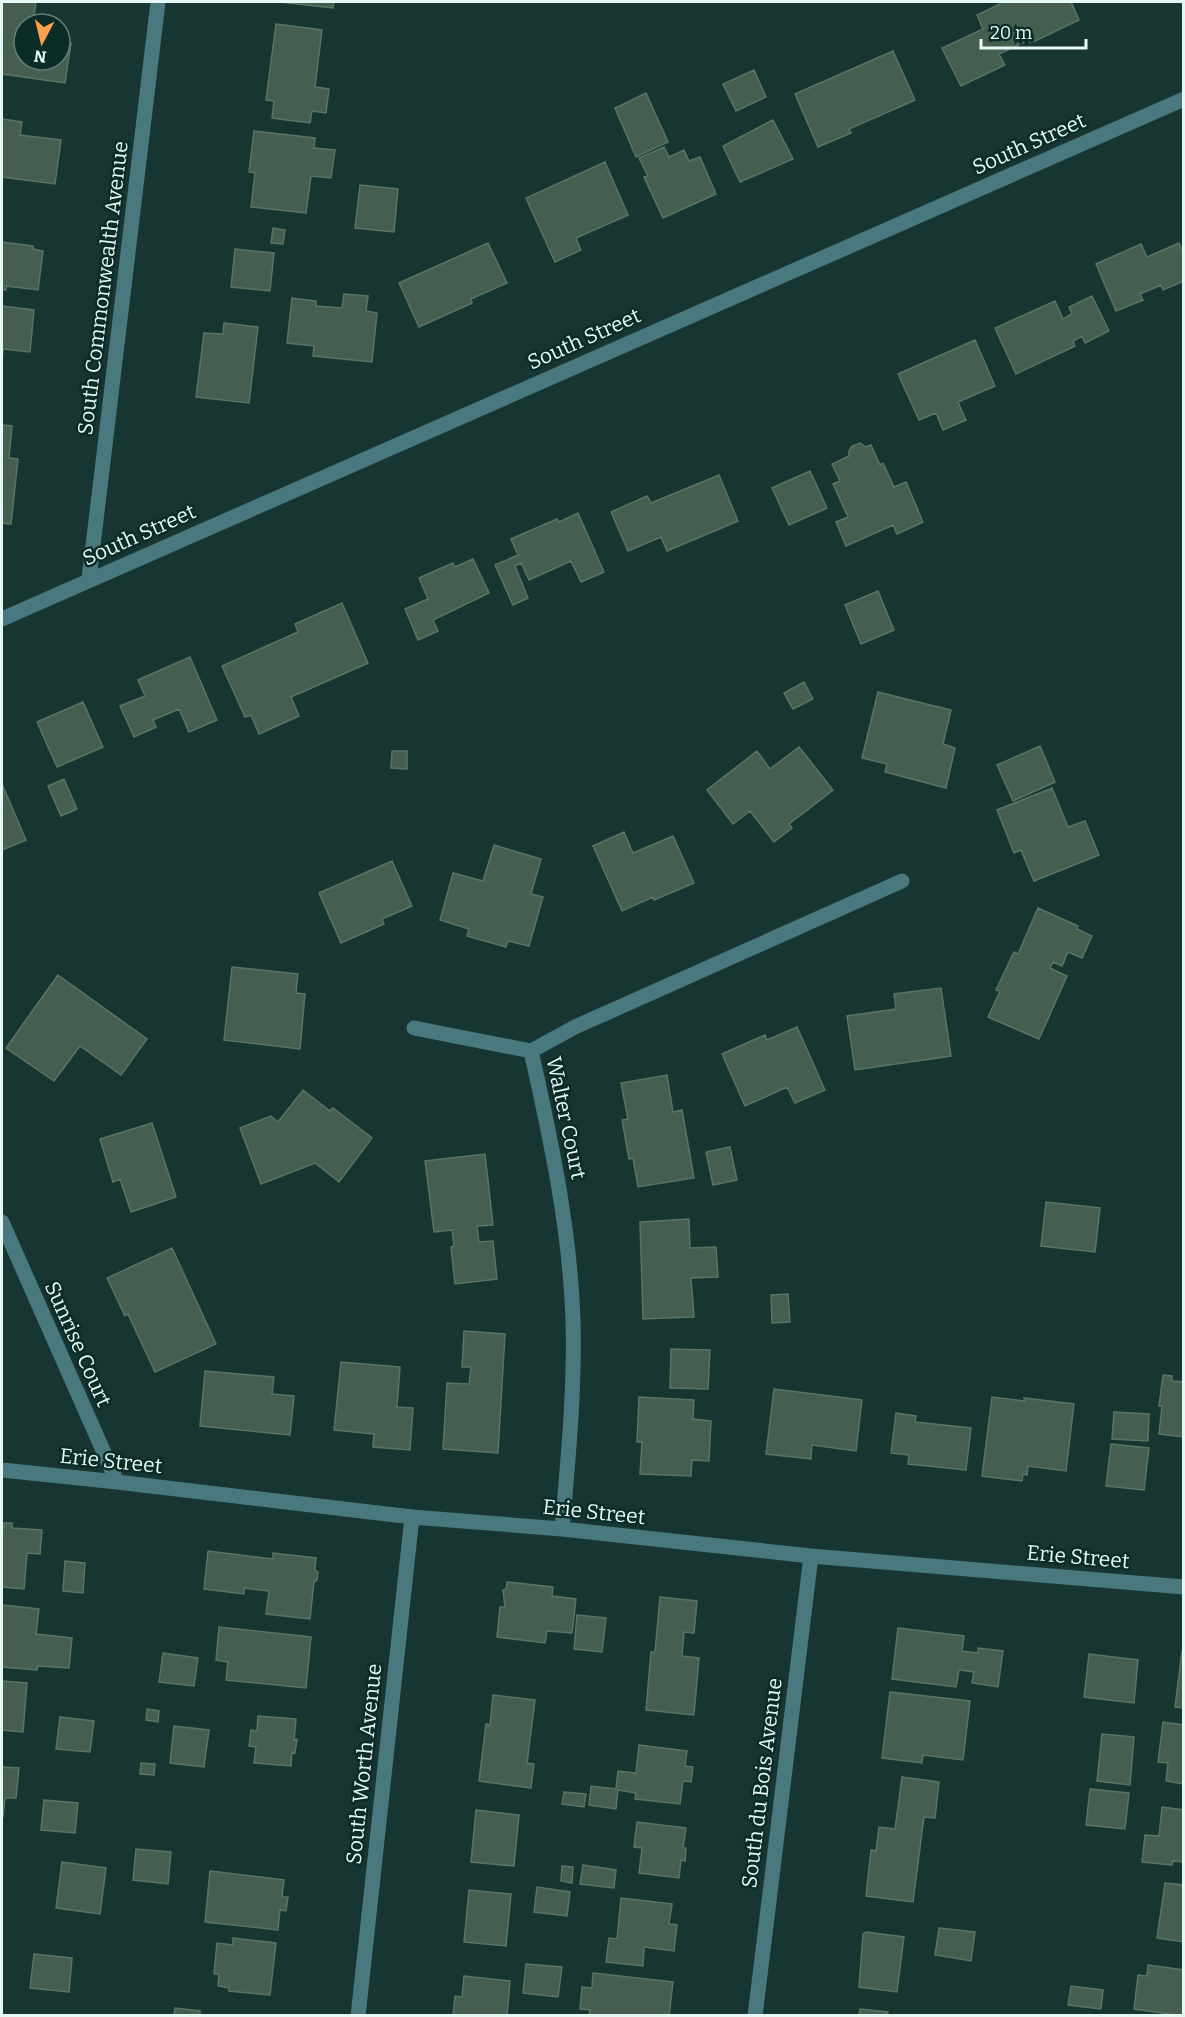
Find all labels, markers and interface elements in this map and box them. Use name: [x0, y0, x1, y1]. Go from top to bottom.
north arrow: [12, 12, 72, 72]
scale bar: [981, 12, 1086, 50]
text: 20 m: [990, 22, 1032, 44]
text: N: [33, 46, 48, 67]
street label: South Street: [968, 107, 1090, 181]
street label: South Commonwealth Avenue: [72, 140, 134, 436]
street label: South Street: [523, 302, 645, 376]
street label: South Street: [78, 498, 200, 572]
street label: Walter Court: [540, 1054, 592, 1182]
street label: Sunrise Court: [39, 1277, 117, 1411]
street label: Erie Street: [58, 1443, 164, 1479]
street label: Erie Street: [541, 1494, 647, 1530]
street label: Erie Street: [1026, 1540, 1131, 1574]
street label: South Worth Avenue: [341, 1662, 387, 1866]
street label: South du Bois Avenue: [736, 1676, 788, 1890]

